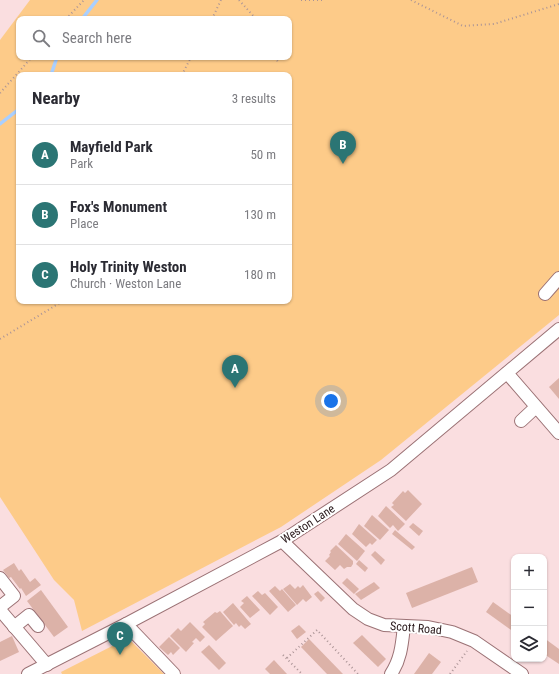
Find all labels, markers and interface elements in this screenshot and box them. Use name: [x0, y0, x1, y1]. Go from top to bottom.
search box: [16, 16, 292, 60]
icon: search: [30, 27, 52, 49]
text: Search here: [62, 29, 132, 47]
text: Nearby: [32, 88, 80, 108]
text: 3 results: [232, 91, 276, 106]
pin: B: [330, 131, 356, 164]
text: Mayfield Park: [70, 138, 153, 156]
text: A: [41, 147, 49, 162]
text: 50 m: [250, 147, 276, 162]
text: Park: [70, 156, 93, 171]
text: Fox's Monument: [70, 198, 167, 216]
text: B: [41, 207, 49, 222]
text: 130 m: [244, 207, 276, 222]
text: Place: [70, 216, 99, 231]
text: Holy Trinity Weston: [70, 258, 187, 276]
text: C: [41, 267, 49, 282]
text: 180 m: [244, 267, 276, 282]
text: Church · Weston Lane: [70, 276, 181, 291]
pin: A: [222, 355, 248, 388]
your location: [321, 391, 341, 411]
street label: Weston Lane: [279, 501, 338, 546]
map controls: [511, 554, 547, 662]
button: +: [511, 554, 547, 590]
button: −: [511, 590, 547, 626]
street label: Scott Road: [390, 619, 442, 637]
pin: C: [107, 622, 133, 655]
button: layers: [511, 626, 547, 662]

